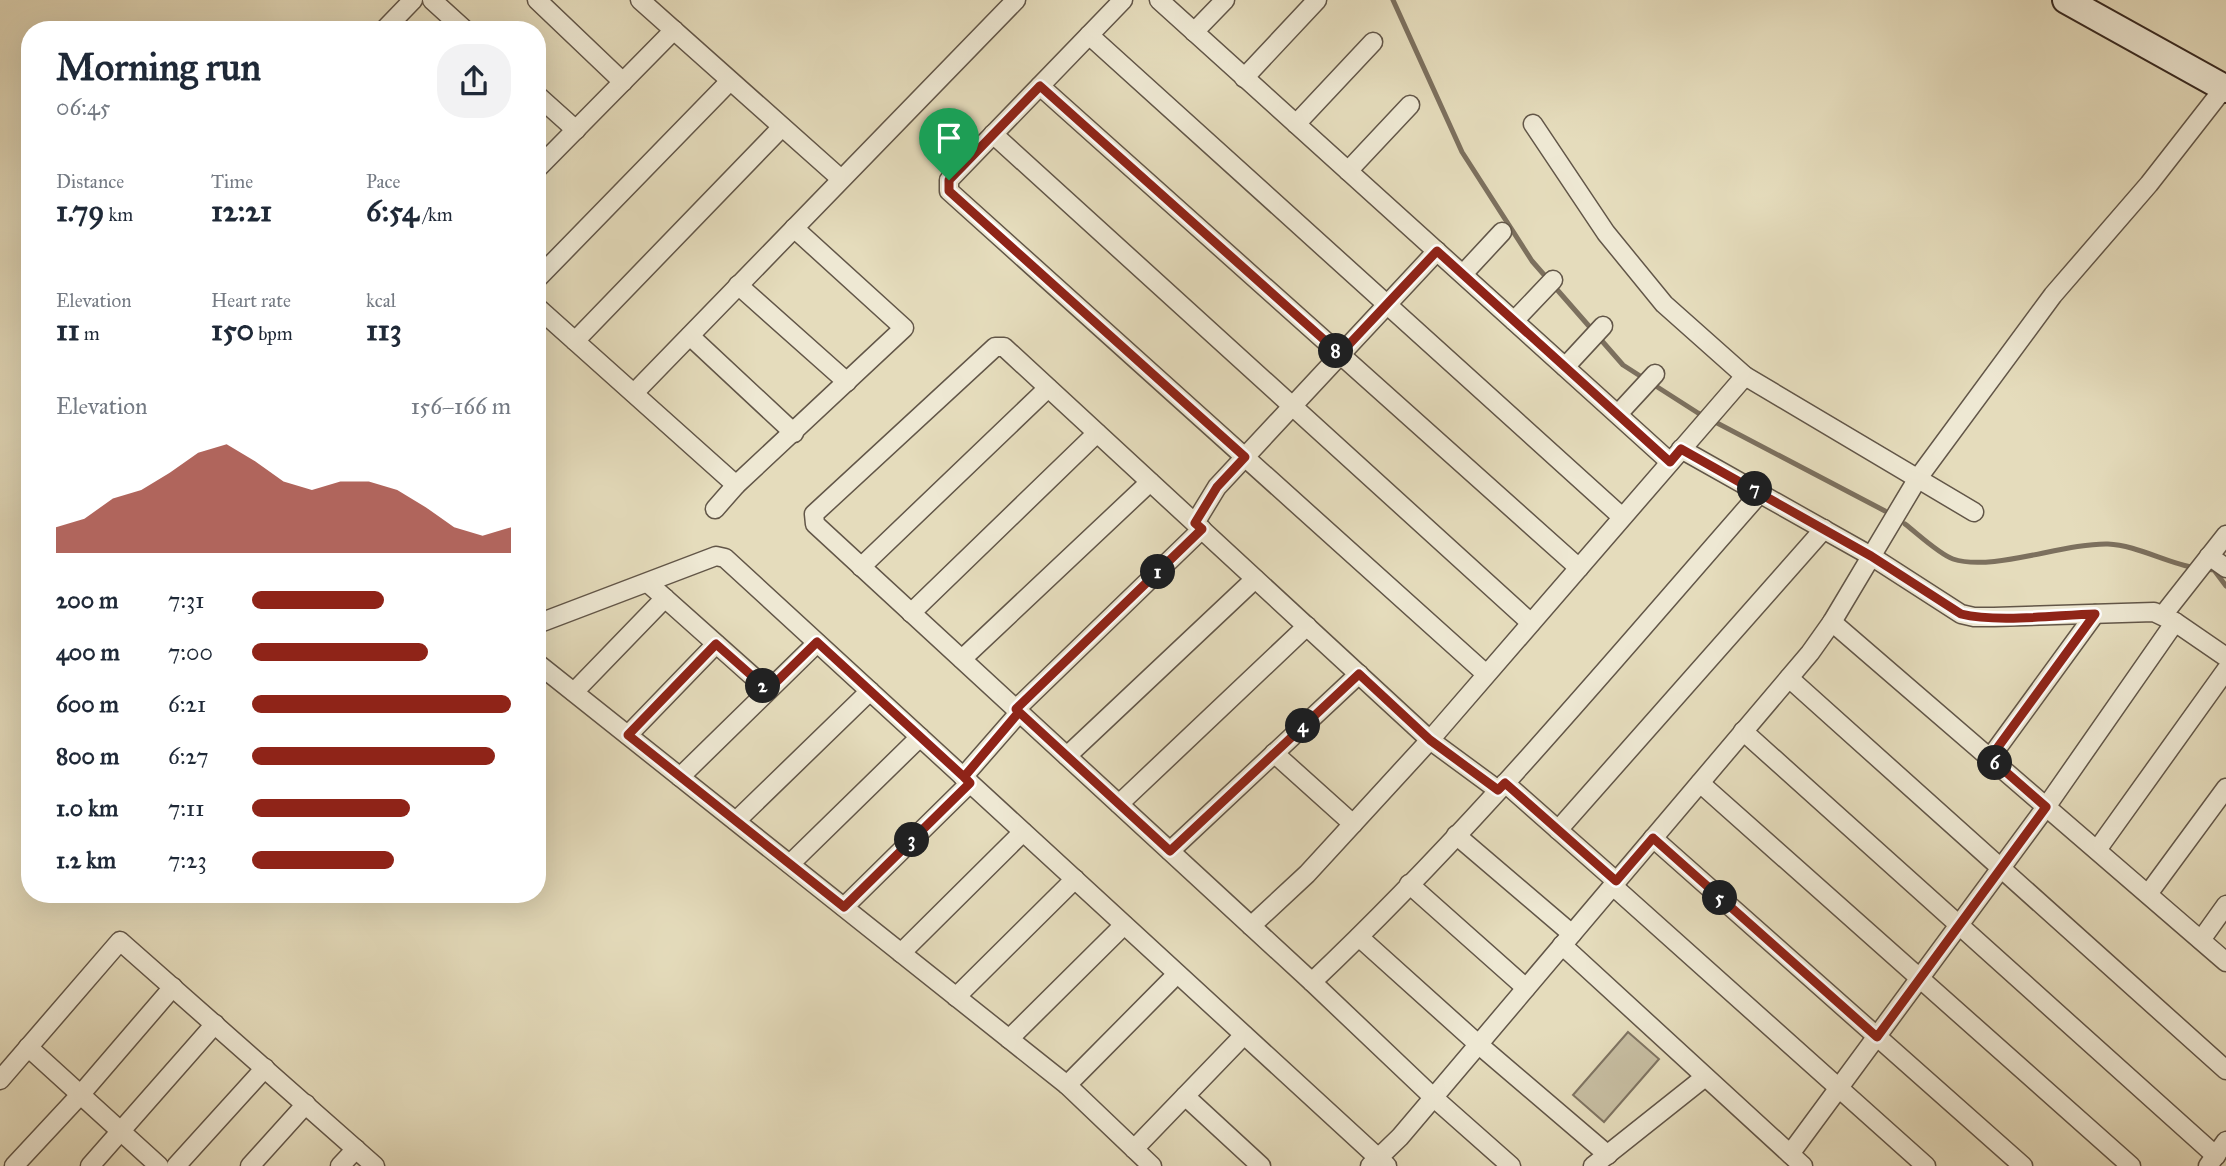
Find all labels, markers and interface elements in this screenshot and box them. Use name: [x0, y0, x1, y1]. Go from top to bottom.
text: Morning run: [56, 44, 261, 90]
button: share: [437, 44, 511, 118]
text: 06:45: [56, 93, 110, 121]
pin: [919, 108, 979, 180]
icon: arrive: [930, 119, 968, 157]
text: Distance: [56, 170, 124, 193]
text: Time: [211, 170, 253, 193]
text: Pace: [366, 170, 400, 193]
text: 1.79: [56, 193, 104, 229]
text: 12:21: [211, 193, 272, 229]
text: 6:54: [366, 193, 419, 229]
text: km: [104, 203, 133, 226]
text: /km: [419, 203, 453, 226]
text: Elevation: [56, 289, 131, 312]
text: Heart rate: [211, 289, 291, 312]
text: kcal: [366, 289, 396, 312]
text: 11: [56, 312, 80, 348]
text: 150: [211, 312, 254, 348]
text: 113: [366, 312, 402, 348]
text: m: [80, 322, 100, 345]
text: bpm: [254, 322, 293, 345]
pin: 8: [1318, 334, 1354, 368]
text: 8: [1330, 339, 1341, 362]
text: Elevation: [56, 392, 147, 420]
text: 156–166 m: [411, 392, 511, 420]
pin: 7: [1738, 472, 1772, 506]
text: 7: [1749, 477, 1760, 500]
pin: 1: [1140, 554, 1176, 590]
text: 1: [1154, 560, 1161, 583]
text: 200 m: [56, 586, 118, 614]
text: 7:31: [168, 586, 204, 614]
text: 400 m: [56, 638, 120, 666]
text: 7:00: [168, 638, 213, 666]
pin: 2: [746, 668, 780, 704]
text: 2: [758, 674, 767, 697]
text: 600 m: [56, 690, 119, 718]
text: 6:21: [168, 690, 206, 718]
pin: 4: [1286, 708, 1320, 744]
text: 4: [1297, 714, 1308, 737]
text: 800 m: [56, 742, 119, 770]
text: 6:27: [168, 742, 209, 770]
pin: 6: [1978, 746, 2012, 780]
text: 6: [1990, 751, 1999, 774]
text: 1.0 km: [56, 794, 118, 822]
text: 7:11: [168, 794, 204, 822]
pin: 3: [894, 822, 930, 858]
text: 3: [908, 828, 915, 851]
text: 1.2 km: [56, 846, 116, 874]
text: 7:23: [168, 846, 207, 874]
pin: 5: [1702, 880, 1738, 916]
text: 5: [1715, 886, 1724, 909]

